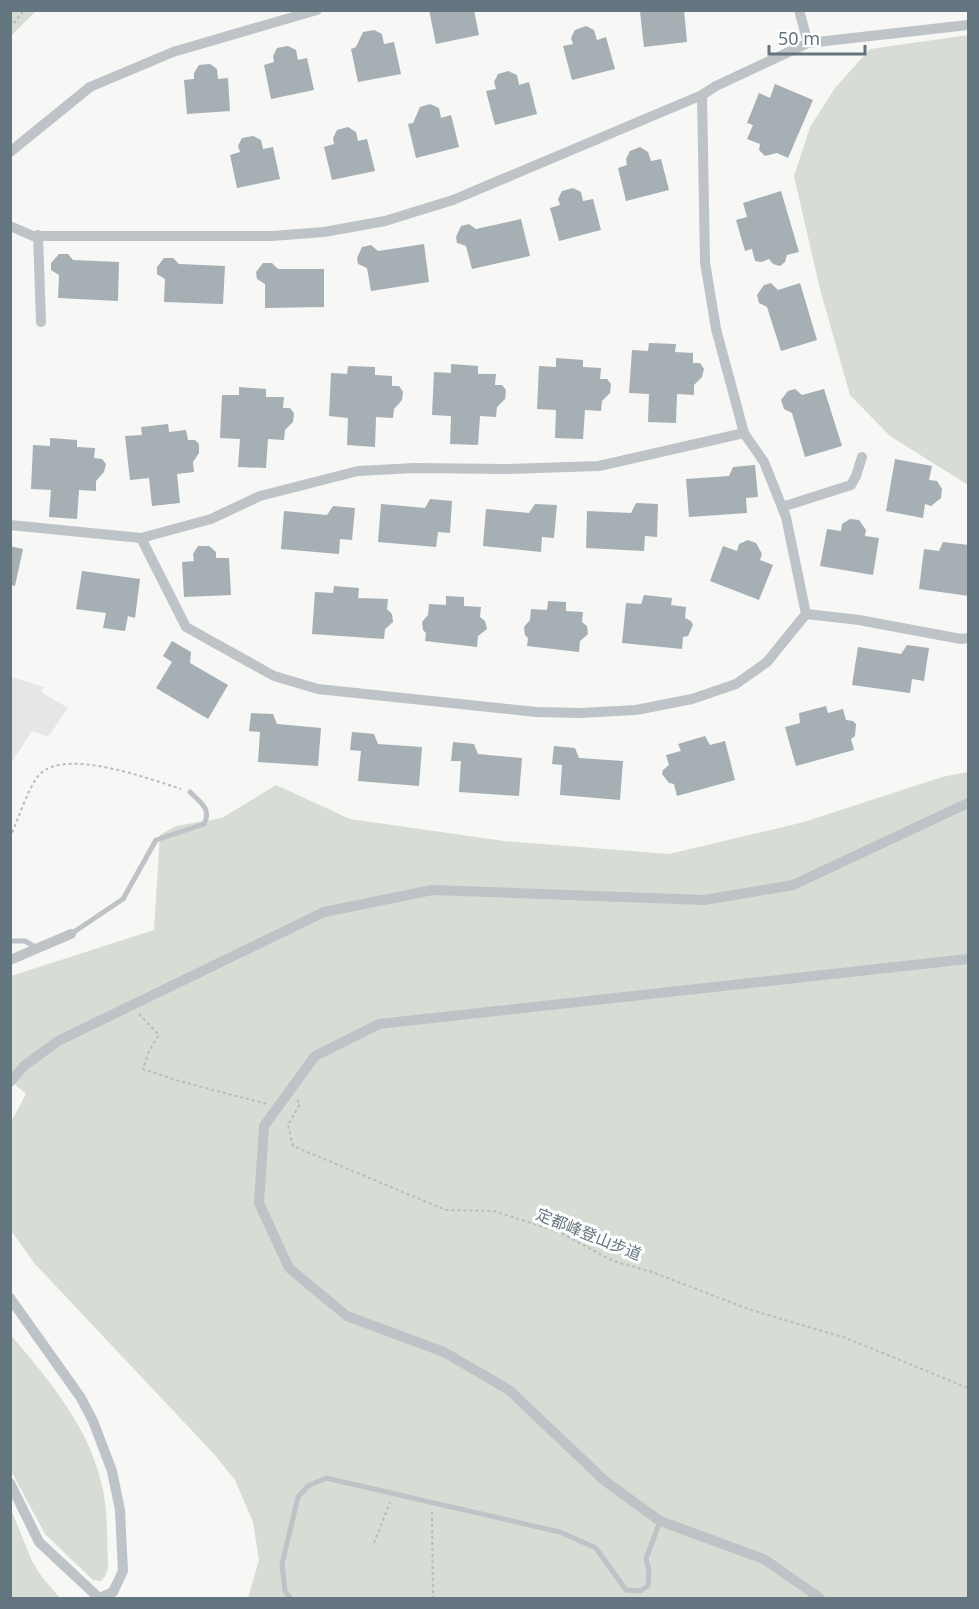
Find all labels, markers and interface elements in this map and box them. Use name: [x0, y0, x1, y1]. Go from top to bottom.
scale bar: [769, 18, 865, 56]
text: 50 m: [778, 26, 820, 50]
street label: 定都峰登山步道: [533, 1203, 645, 1265]

